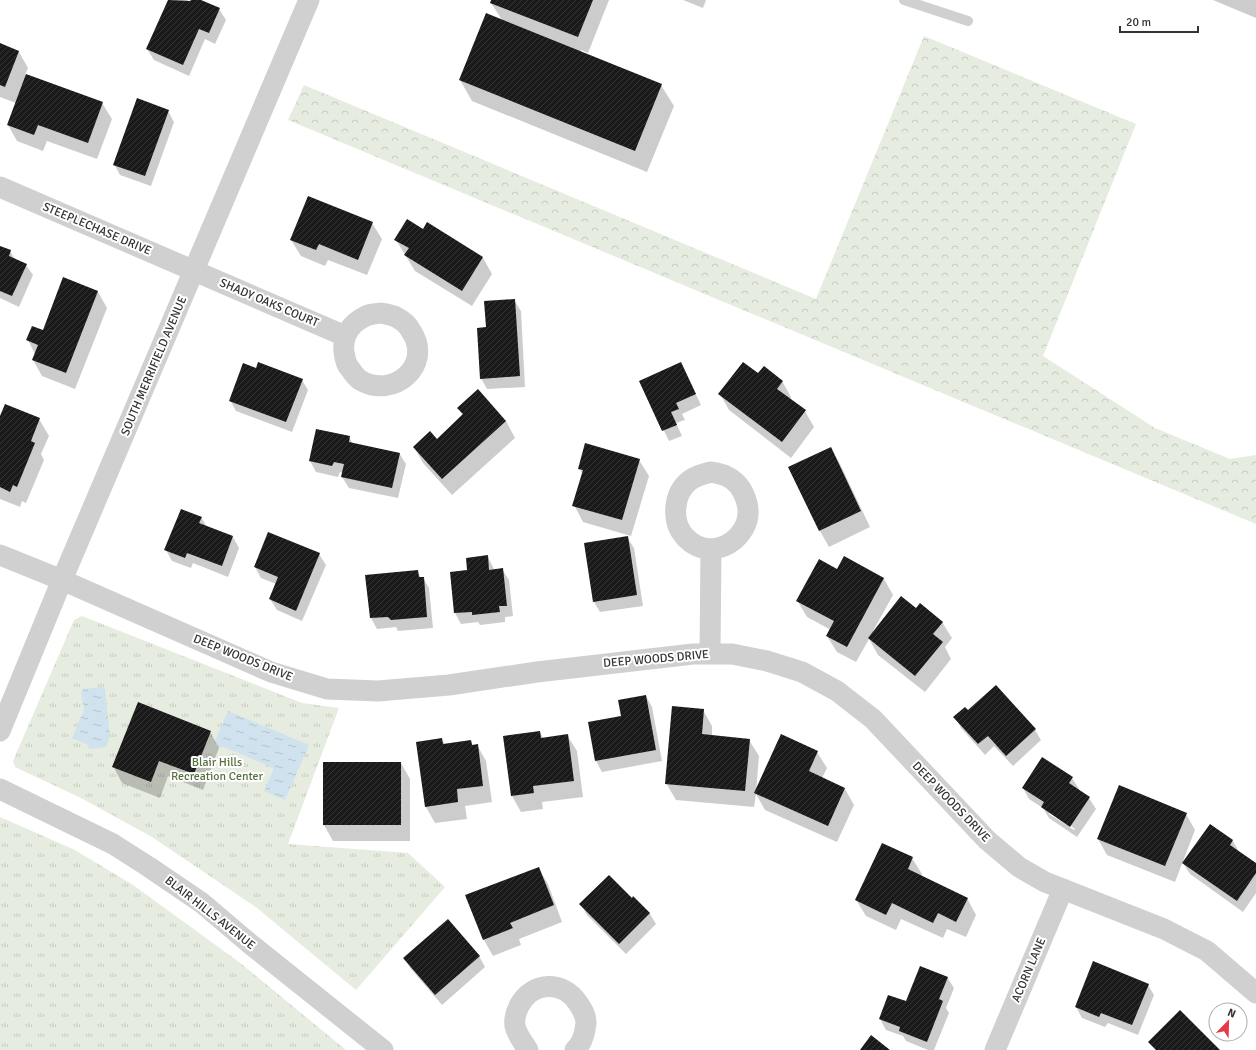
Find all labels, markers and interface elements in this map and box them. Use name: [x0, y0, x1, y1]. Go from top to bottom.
scale bar: [1120, 8, 1198, 34]
text: 20 m: [1126, 15, 1151, 30]
street label: STEEPLECHASE DRIVE: [40, 199, 154, 259]
street label: SHADY OAKS COURT: [217, 275, 321, 331]
street label: SOUTH MERRIFIELD AVENUE: [118, 294, 190, 438]
street label: DEEP WOODS DRIVE: [191, 631, 295, 685]
street label: DEEP WOODS DRIVE: [603, 647, 710, 671]
park label: Blair Hills Recreation Center: [171, 755, 264, 784]
street label: DEEP WOODS DRIVE: [909, 759, 993, 845]
street label: BLAIR HILLS AVENUE: [162, 873, 258, 953]
street label: ACORN LANE: [1009, 935, 1049, 1005]
north arrow: [1208, 1002, 1248, 1042]
text: N: [1226, 1006, 1238, 1021]

